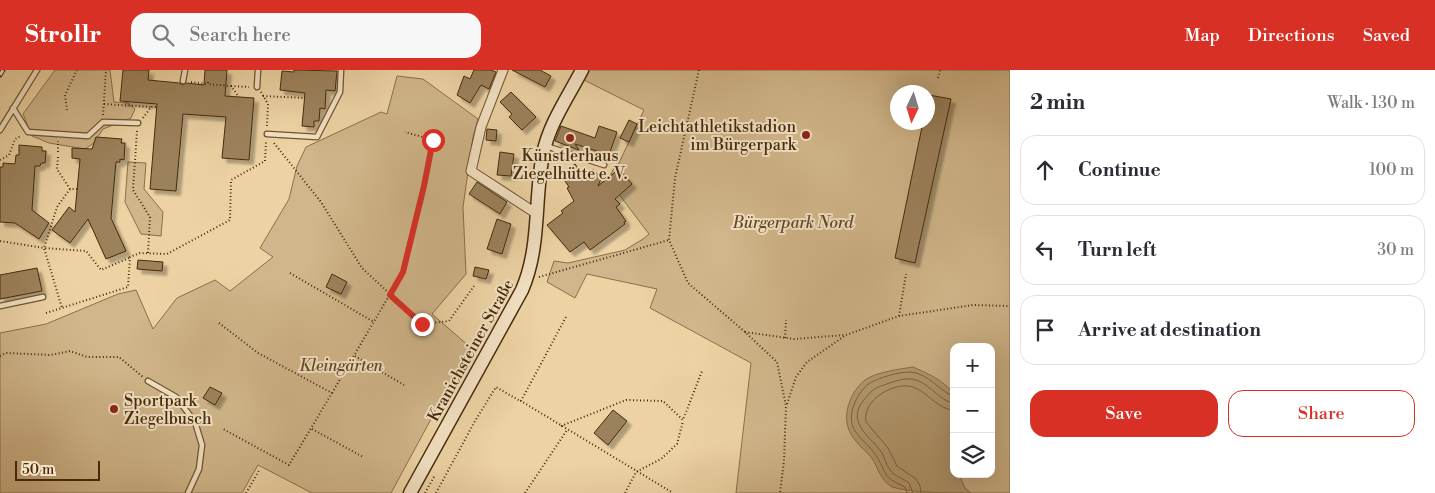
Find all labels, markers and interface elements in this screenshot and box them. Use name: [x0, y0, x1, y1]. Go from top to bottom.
search box: [131, 13, 481, 58]
text: Strollr: [25, 20, 101, 50]
icon: search: [149, 21, 177, 49]
text: Search here: [189, 23, 291, 47]
text: Map: [1184, 24, 1220, 47]
text: Directions: [1248, 24, 1335, 47]
text: Saved: [1363, 24, 1410, 47]
north arrow: [890, 85, 935, 130]
text: 2 min: [1030, 90, 1085, 116]
text: Walk · 130 m: [1327, 93, 1415, 113]
place label: Leichtathletikstadion im Bürgerpark: [638, 117, 798, 155]
route start: [422, 129, 445, 152]
marker: Leichtathletikstadion im Bürgerpark: [800, 129, 812, 141]
marker: Künstlerhaus Ziegelhütte e. V.: [564, 132, 576, 144]
place label: Künstlerhaus Ziegelhütte e. V.: [513, 146, 627, 184]
icon: ahead: [1031, 156, 1059, 184]
text: Continue: [1078, 158, 1161, 182]
text: 100 m: [1369, 160, 1414, 180]
park label: Bürgerpark Nord: [732, 213, 854, 233]
icon: left: [1031, 236, 1059, 264]
text: Turn left: [1078, 238, 1157, 262]
text: 30 m: [1377, 240, 1414, 260]
street label: Kranichsteiner Straße: [423, 276, 518, 425]
route end: [411, 313, 434, 336]
icon: arrive: [1031, 316, 1059, 344]
text: Arrive at destination: [1078, 318, 1261, 342]
map controls: [950, 343, 995, 478]
button: +: [950, 343, 995, 388]
park label: Kleingärten: [299, 356, 384, 376]
button: −: [950, 388, 995, 433]
button: Save: [1030, 390, 1218, 437]
button: Share: [1228, 390, 1415, 437]
place label: Sportpark Ziegelbusch: [124, 391, 212, 429]
marker: Sportpark Ziegelbusch: [108, 403, 120, 415]
button: layers: [950, 433, 995, 478]
scale bar: [15, 458, 100, 481]
text: 50 m: [22, 461, 54, 479]

